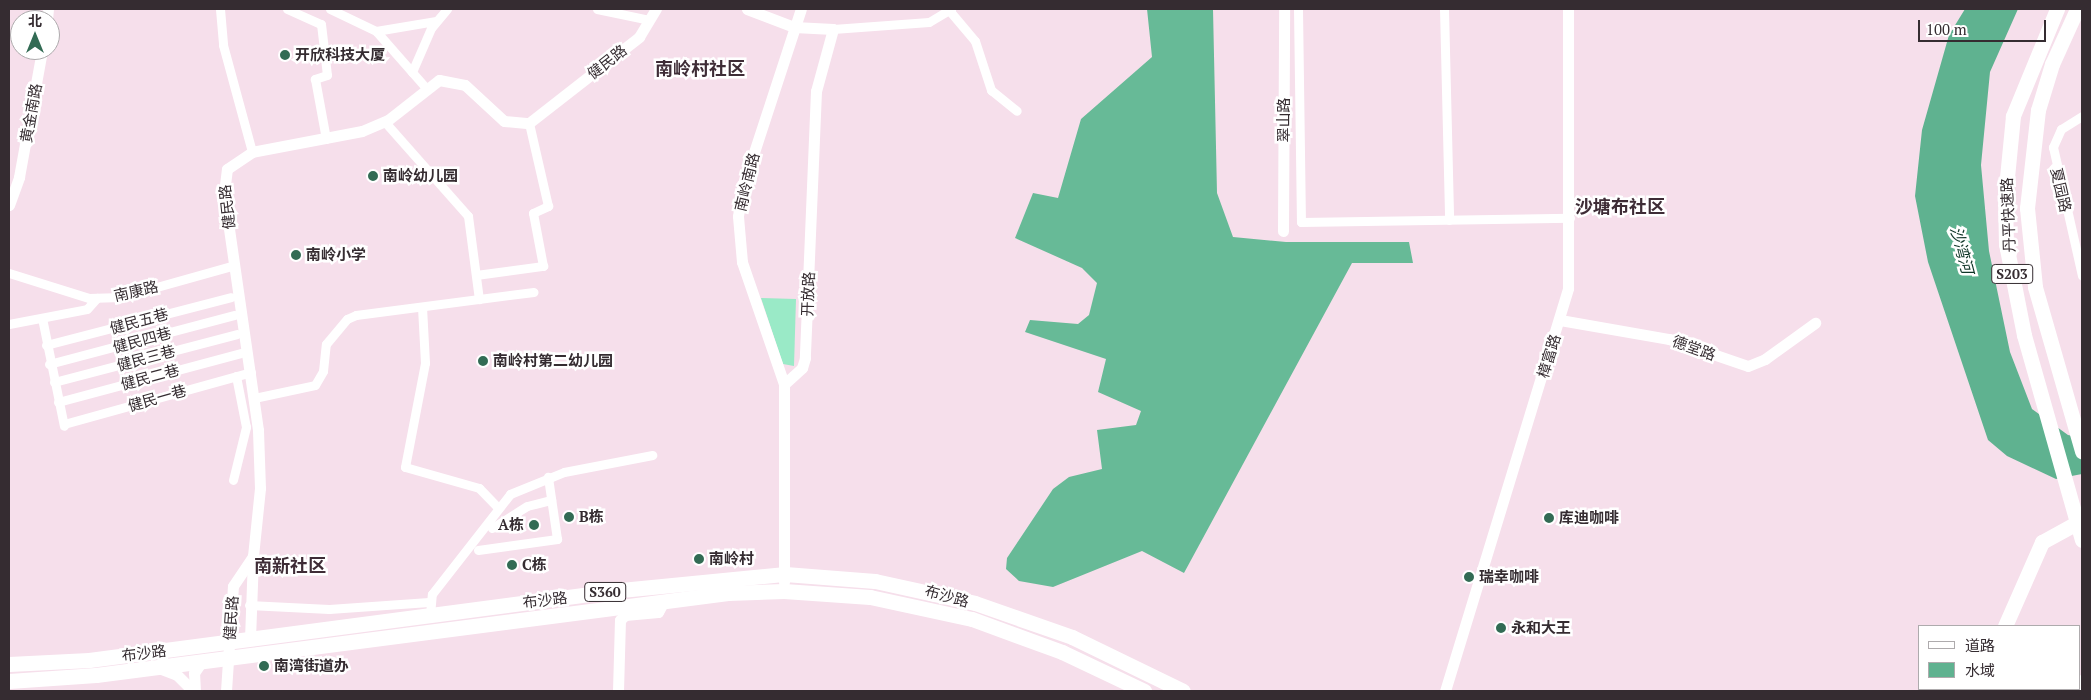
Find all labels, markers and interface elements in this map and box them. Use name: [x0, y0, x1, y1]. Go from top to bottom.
north arrow: [10, 10, 60, 60]
scale bar: [1921, 10, 2048, 42]
text: 北: [28, 11, 42, 30]
text: 100 m: [1926, 19, 1967, 39]
street label: 健民路: [584, 41, 630, 83]
place label: 开欣科技大厦: [295, 46, 385, 64]
marker: 开欣科技大厦: [279, 49, 291, 61]
district label: 南岭村社区: [655, 57, 745, 79]
street label: 黄金南路: [17, 82, 45, 144]
street label: 翠山路: [1275, 98, 1293, 142]
street label: 南岭南路: [731, 151, 763, 213]
street label: 夏园路: [2047, 166, 2075, 214]
place label: 南岭幼儿园: [383, 167, 458, 185]
marker: 南岭幼儿园: [367, 170, 379, 182]
street label: 丹平快速路: [1998, 177, 2018, 253]
street label: 健民路: [216, 184, 238, 230]
district label: 沙塘布社区: [1575, 195, 1665, 217]
water label: 沙湾河: [1947, 224, 1977, 276]
place label: 南岭小学: [306, 246, 366, 264]
marker: 南岭小学: [290, 249, 302, 261]
road number: S203: [1991, 262, 2033, 286]
street label: 开放路: [798, 271, 818, 317]
street label: 南康路: [112, 277, 160, 305]
street label: 健民五巷: [108, 305, 170, 337]
street label: 健民四巷: [111, 324, 173, 356]
street label: 樟富路: [1534, 332, 1564, 380]
street label: 德堂路: [1670, 332, 1718, 364]
street label: 健民三巷: [115, 342, 177, 374]
place label: 南岭村第二幼儿园: [493, 352, 613, 370]
marker: 南岭村第二幼儿园: [477, 355, 489, 367]
street label: 健民二巷: [119, 361, 181, 393]
street label: 健民一巷: [126, 381, 188, 415]
place label: B栋: [579, 508, 604, 526]
place label: 库迪咖啡: [1559, 509, 1619, 527]
marker: B栋: [563, 511, 575, 523]
marker: 库迪咖啡: [1543, 512, 1555, 524]
place label: A栋: [498, 516, 524, 534]
marker: A栋: [528, 519, 540, 531]
place label: 南岭村: [709, 550, 754, 568]
marker: 南岭村: [693, 553, 705, 565]
district label: 南新社区: [254, 554, 326, 576]
place label: C栋: [522, 556, 547, 574]
marker: C栋: [506, 559, 518, 571]
place label: 瑞幸咖啡: [1479, 568, 1539, 586]
marker: 瑞幸咖啡: [1463, 571, 1475, 583]
road number: S360: [584, 580, 626, 604]
street label: 布沙路: [923, 581, 971, 611]
street label: 布沙路: [522, 588, 568, 612]
street label: 健民路: [220, 595, 242, 641]
place label: 永和大王: [1511, 619, 1571, 637]
marker: 永和大王: [1495, 622, 1507, 634]
legend: [1918, 625, 2081, 690]
text: 道路: [1965, 635, 1995, 655]
street label: 布沙路: [121, 641, 167, 665]
place label: 南湾街道办: [274, 657, 349, 675]
marker: 南湾街道办: [258, 660, 270, 672]
text: 水域: [1965, 660, 1995, 680]

